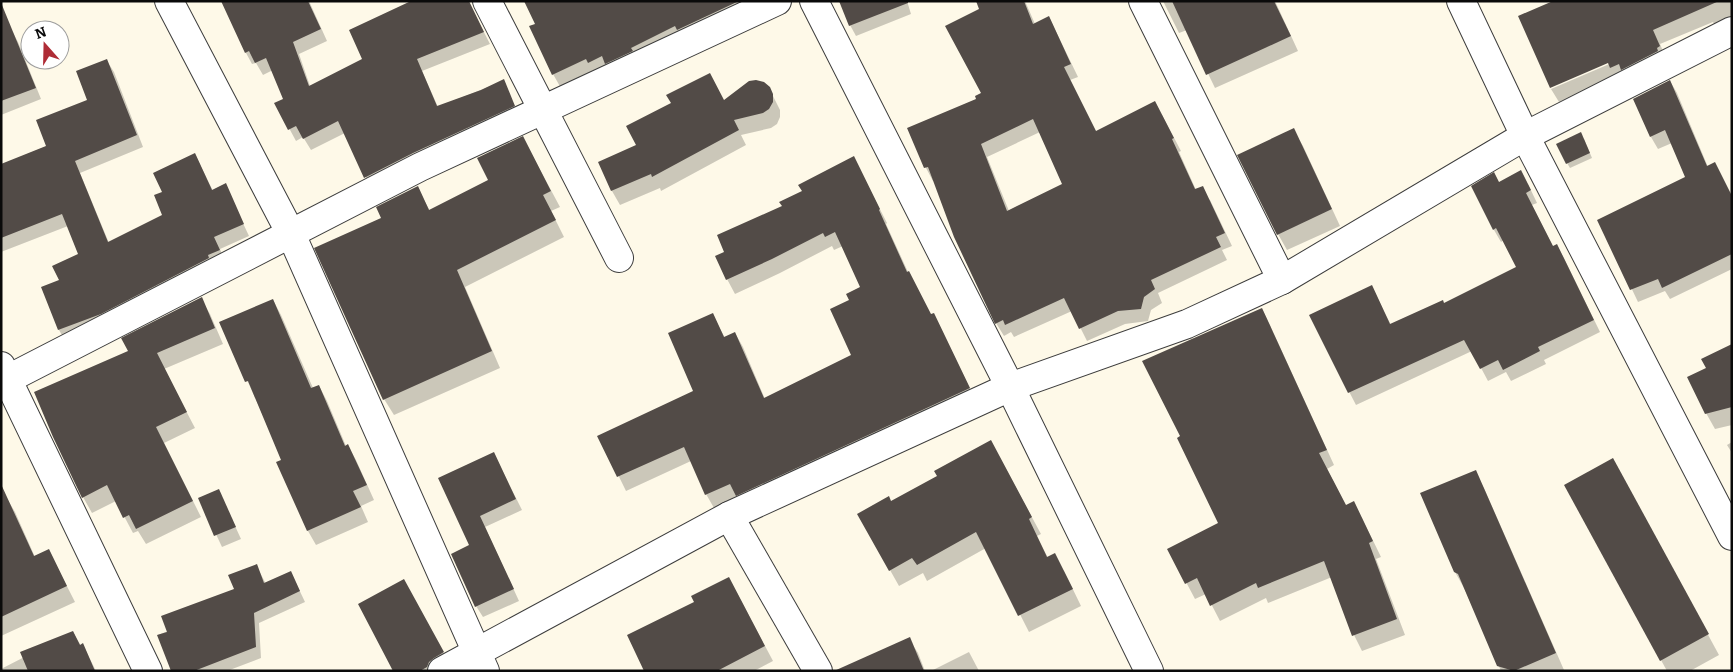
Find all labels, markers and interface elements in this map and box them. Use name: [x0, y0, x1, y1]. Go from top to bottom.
north arrow: [20, 20, 70, 70]
text: N: [33, 23, 49, 43]

